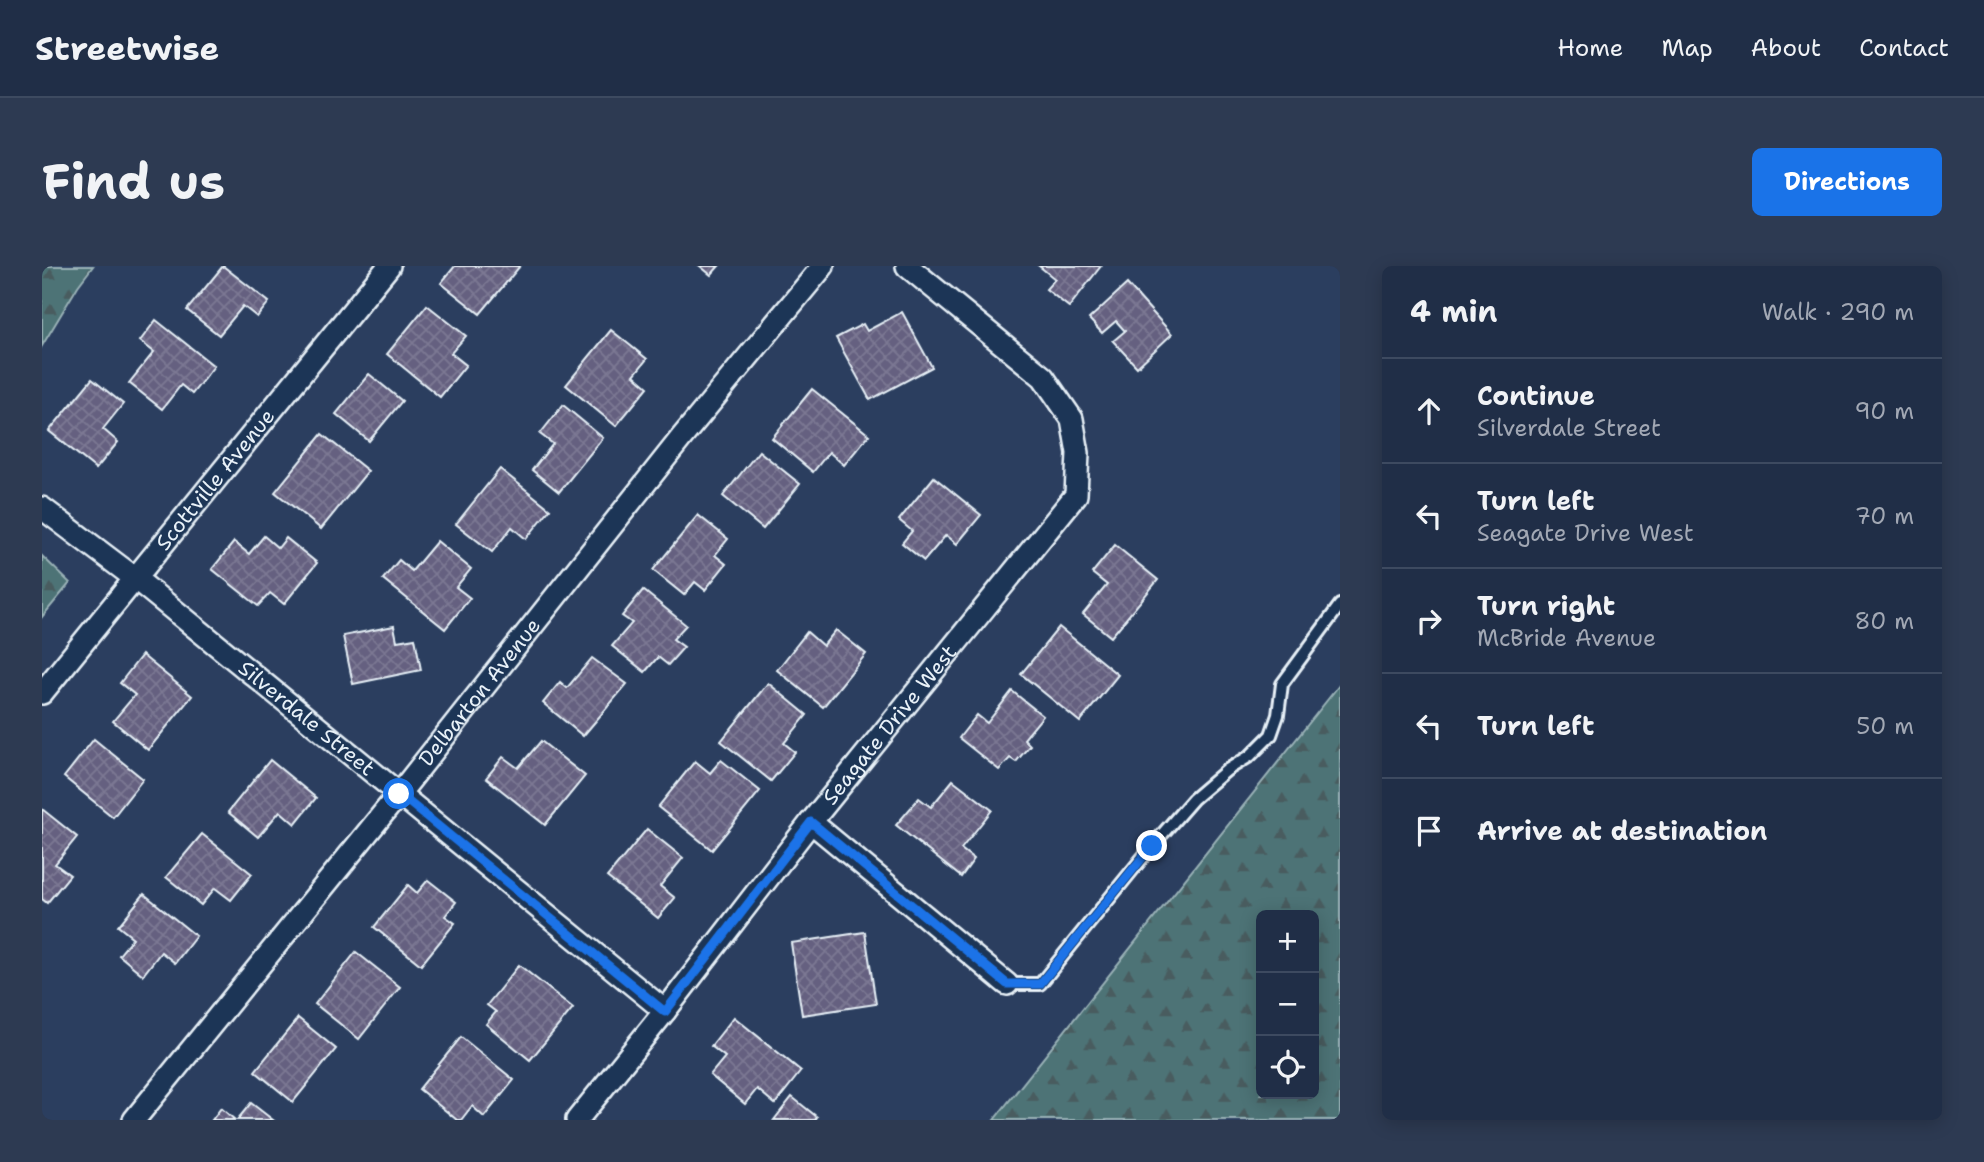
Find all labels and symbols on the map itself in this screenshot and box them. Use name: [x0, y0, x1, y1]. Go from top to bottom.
street label: Scottville Avenue: [150, 403, 281, 556]
street label: Delbarton Avenue: [412, 612, 547, 772]
street label: Seagate Drive West: [817, 639, 963, 811]
street label: Silverdale Street: [233, 654, 381, 782]
route start: [383, 778, 414, 809]
route end: [1136, 830, 1167, 861]

